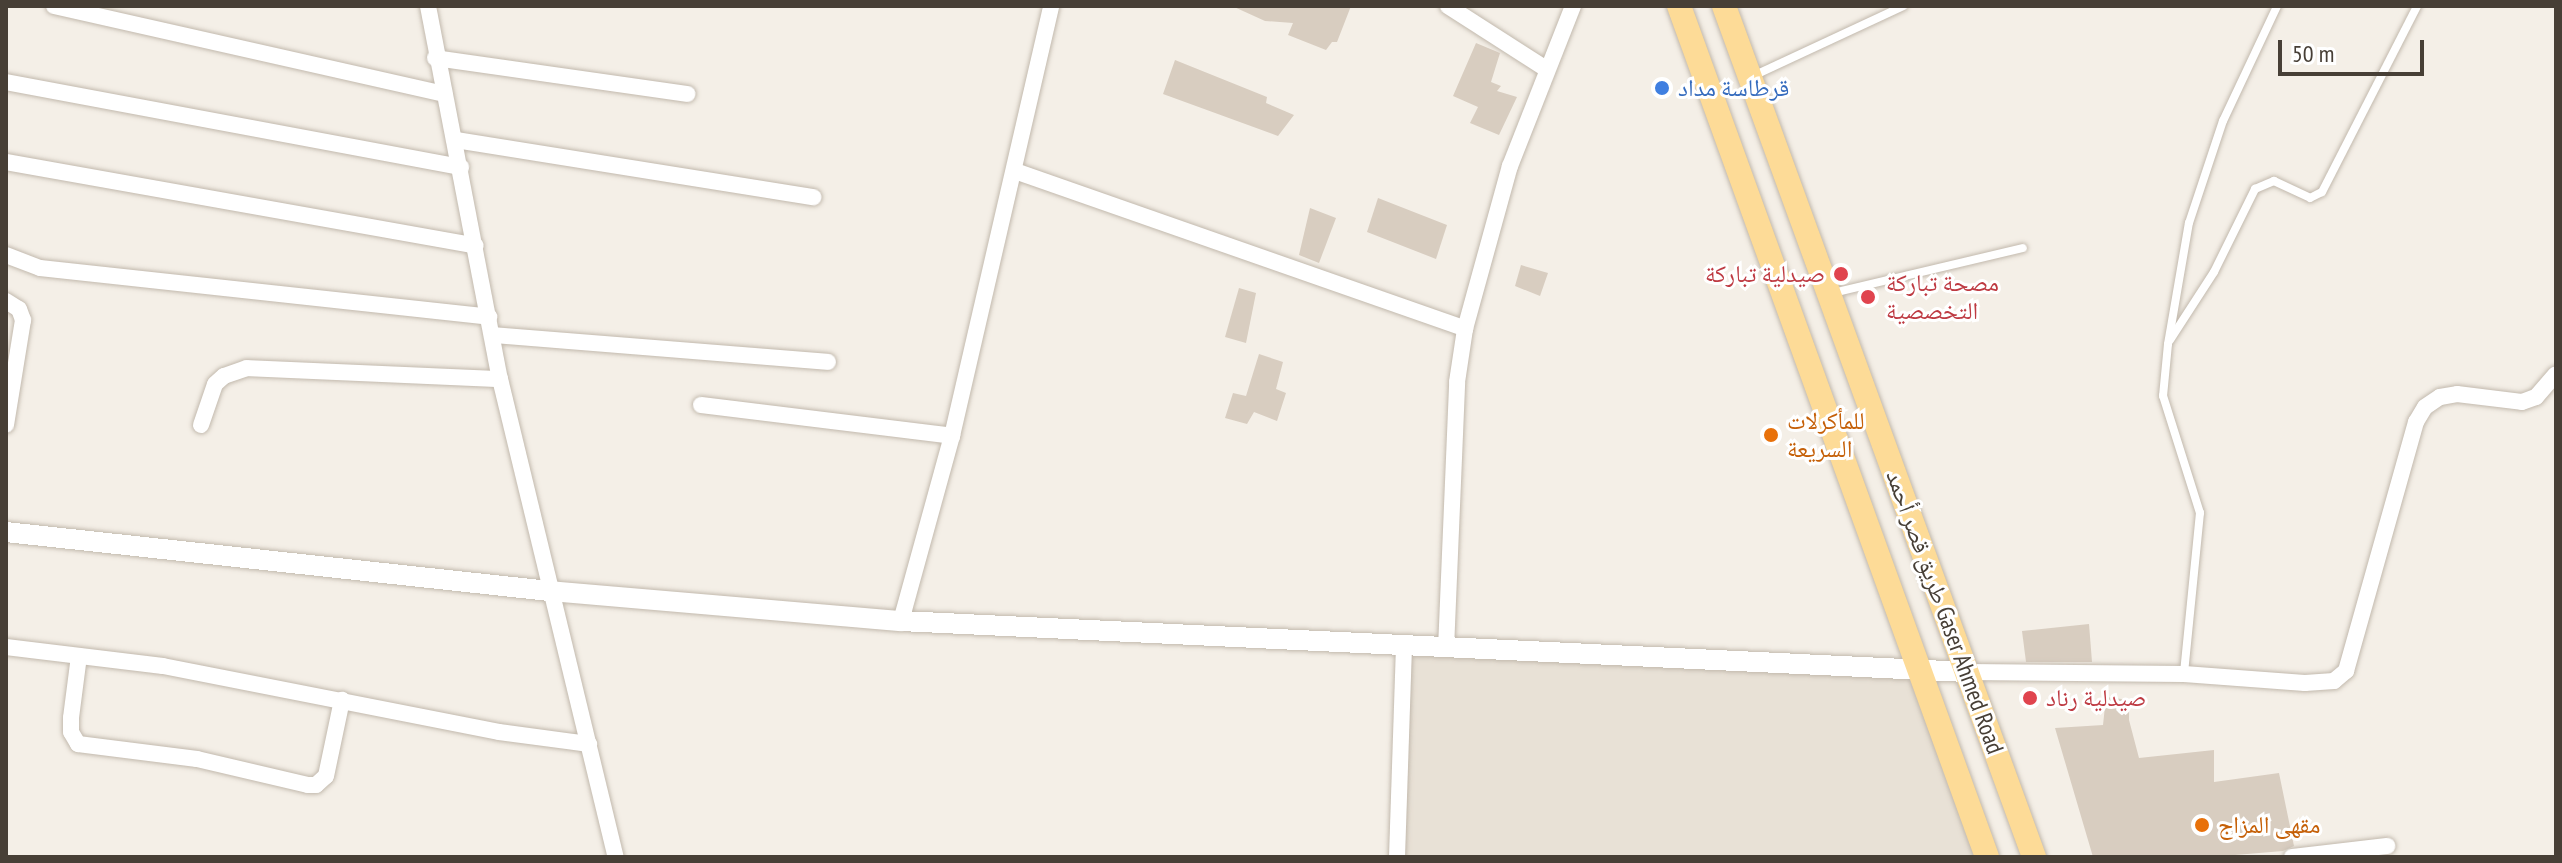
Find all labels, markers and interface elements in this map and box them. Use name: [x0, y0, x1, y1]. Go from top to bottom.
scale bar: [2282, 24, 2428, 74]
text: 50 m: [2292, 38, 2334, 69]
place label: قرطاسة مداد: [1678, 74, 1789, 102]
marker: قرطاسة مداد: [1653, 79, 1671, 97]
place label: صيدلية تباركة: [1705, 260, 1825, 288]
marker: صيدلية تباركة: [1832, 265, 1850, 283]
place label: مصحة تباركة التخصصية: [1886, 269, 1999, 325]
marker: مصحة تباركة التخصصية: [1857, 286, 1879, 308]
place label: للمأكرلات السريعة: [1787, 407, 1865, 463]
marker: للمأكرلات السريعة: [1762, 426, 1780, 444]
street label: طريق قصر أحمد Gaser Ahmed Road: [1880, 466, 2010, 758]
place label: صيدلية رناد: [2046, 684, 2146, 712]
marker: صيدلية رناد: [2021, 689, 2039, 707]
place label: مقهى المزاج: [2218, 811, 2320, 839]
marker: مقهى المزاج: [2193, 816, 2211, 834]

